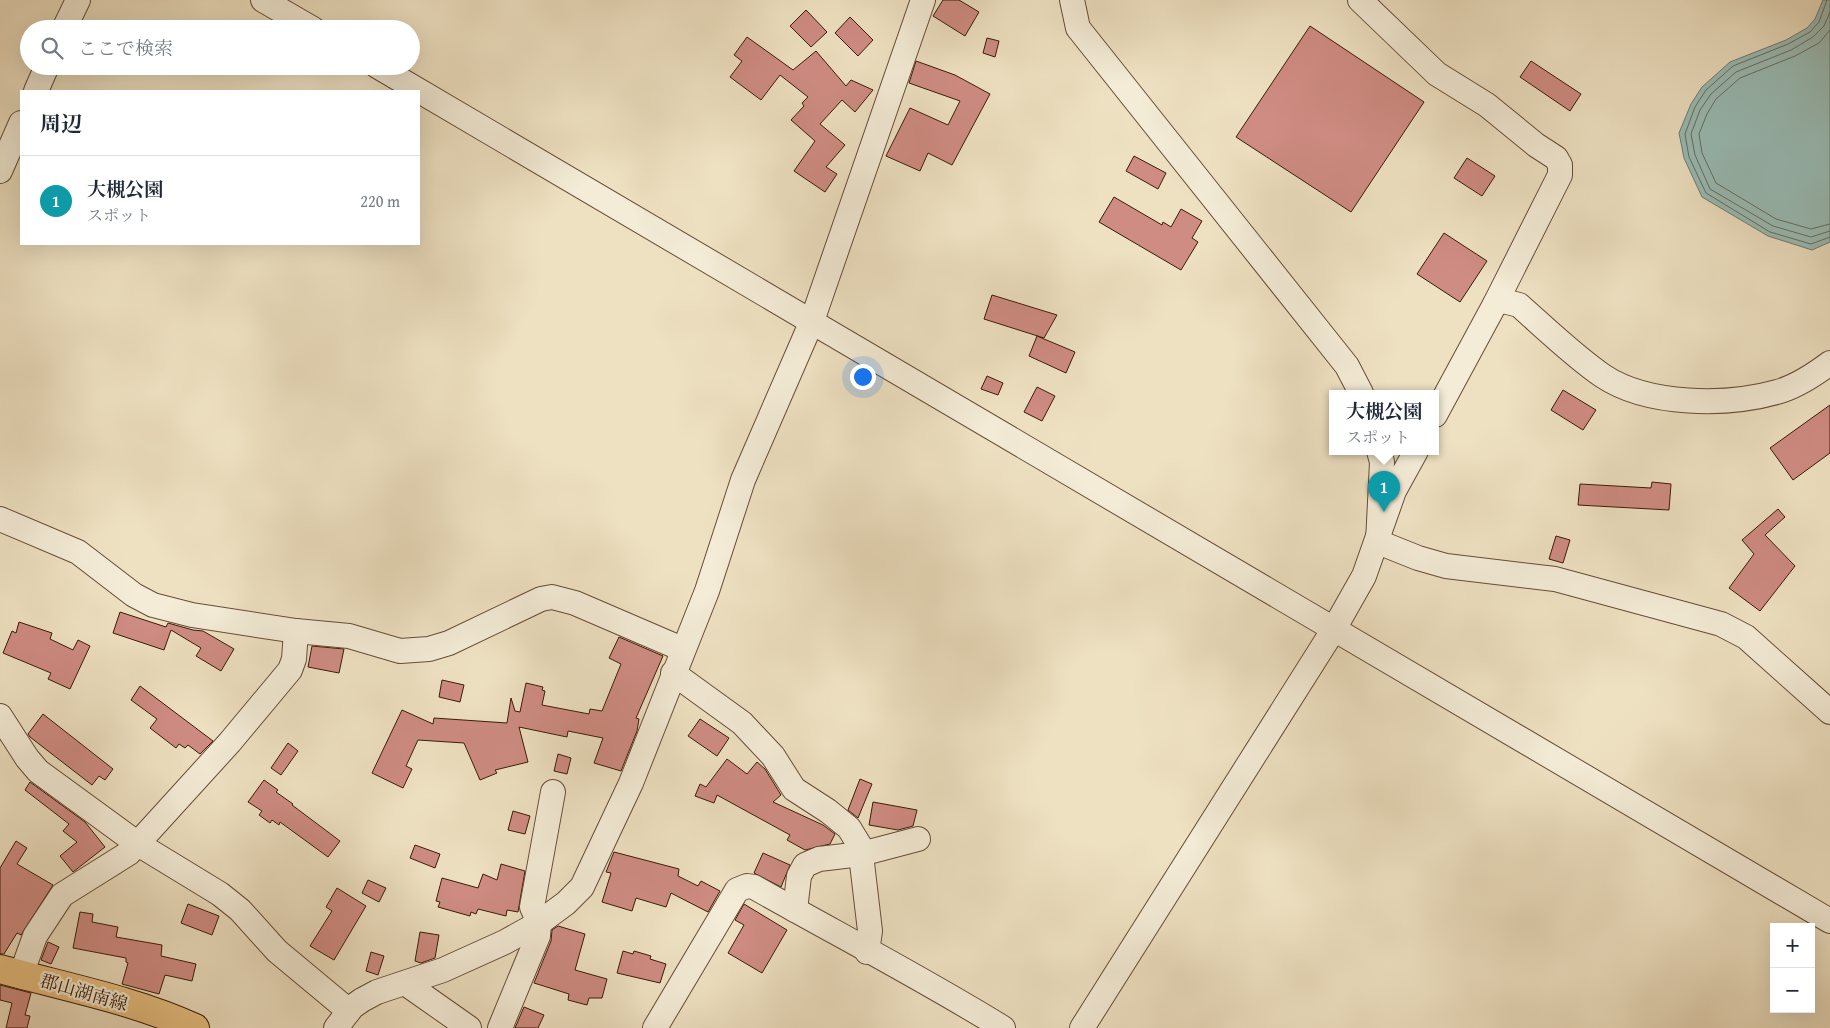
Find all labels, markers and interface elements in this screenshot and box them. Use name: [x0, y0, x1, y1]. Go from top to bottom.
search box: [20, 20, 420, 75]
icon: search: [38, 34, 66, 62]
text: ここで検索: [78, 34, 173, 62]
text: 周辺: [40, 108, 82, 139]
text: 大槻公園: [87, 175, 163, 203]
text: 1: [52, 189, 60, 213]
text: 220 m: [360, 189, 400, 213]
text: スポット: [87, 203, 151, 227]
your location: [850, 364, 876, 390]
popup: [1329, 390, 1439, 455]
text: 大槻公園: [1346, 397, 1422, 425]
text: スポット: [1346, 425, 1410, 449]
pin: 1: [1368, 471, 1400, 512]
map controls: [1770, 923, 1815, 1013]
button: +: [1770, 923, 1815, 968]
street label: 郡山湖南線: [37, 967, 131, 1017]
button: −: [1770, 968, 1815, 1013]

